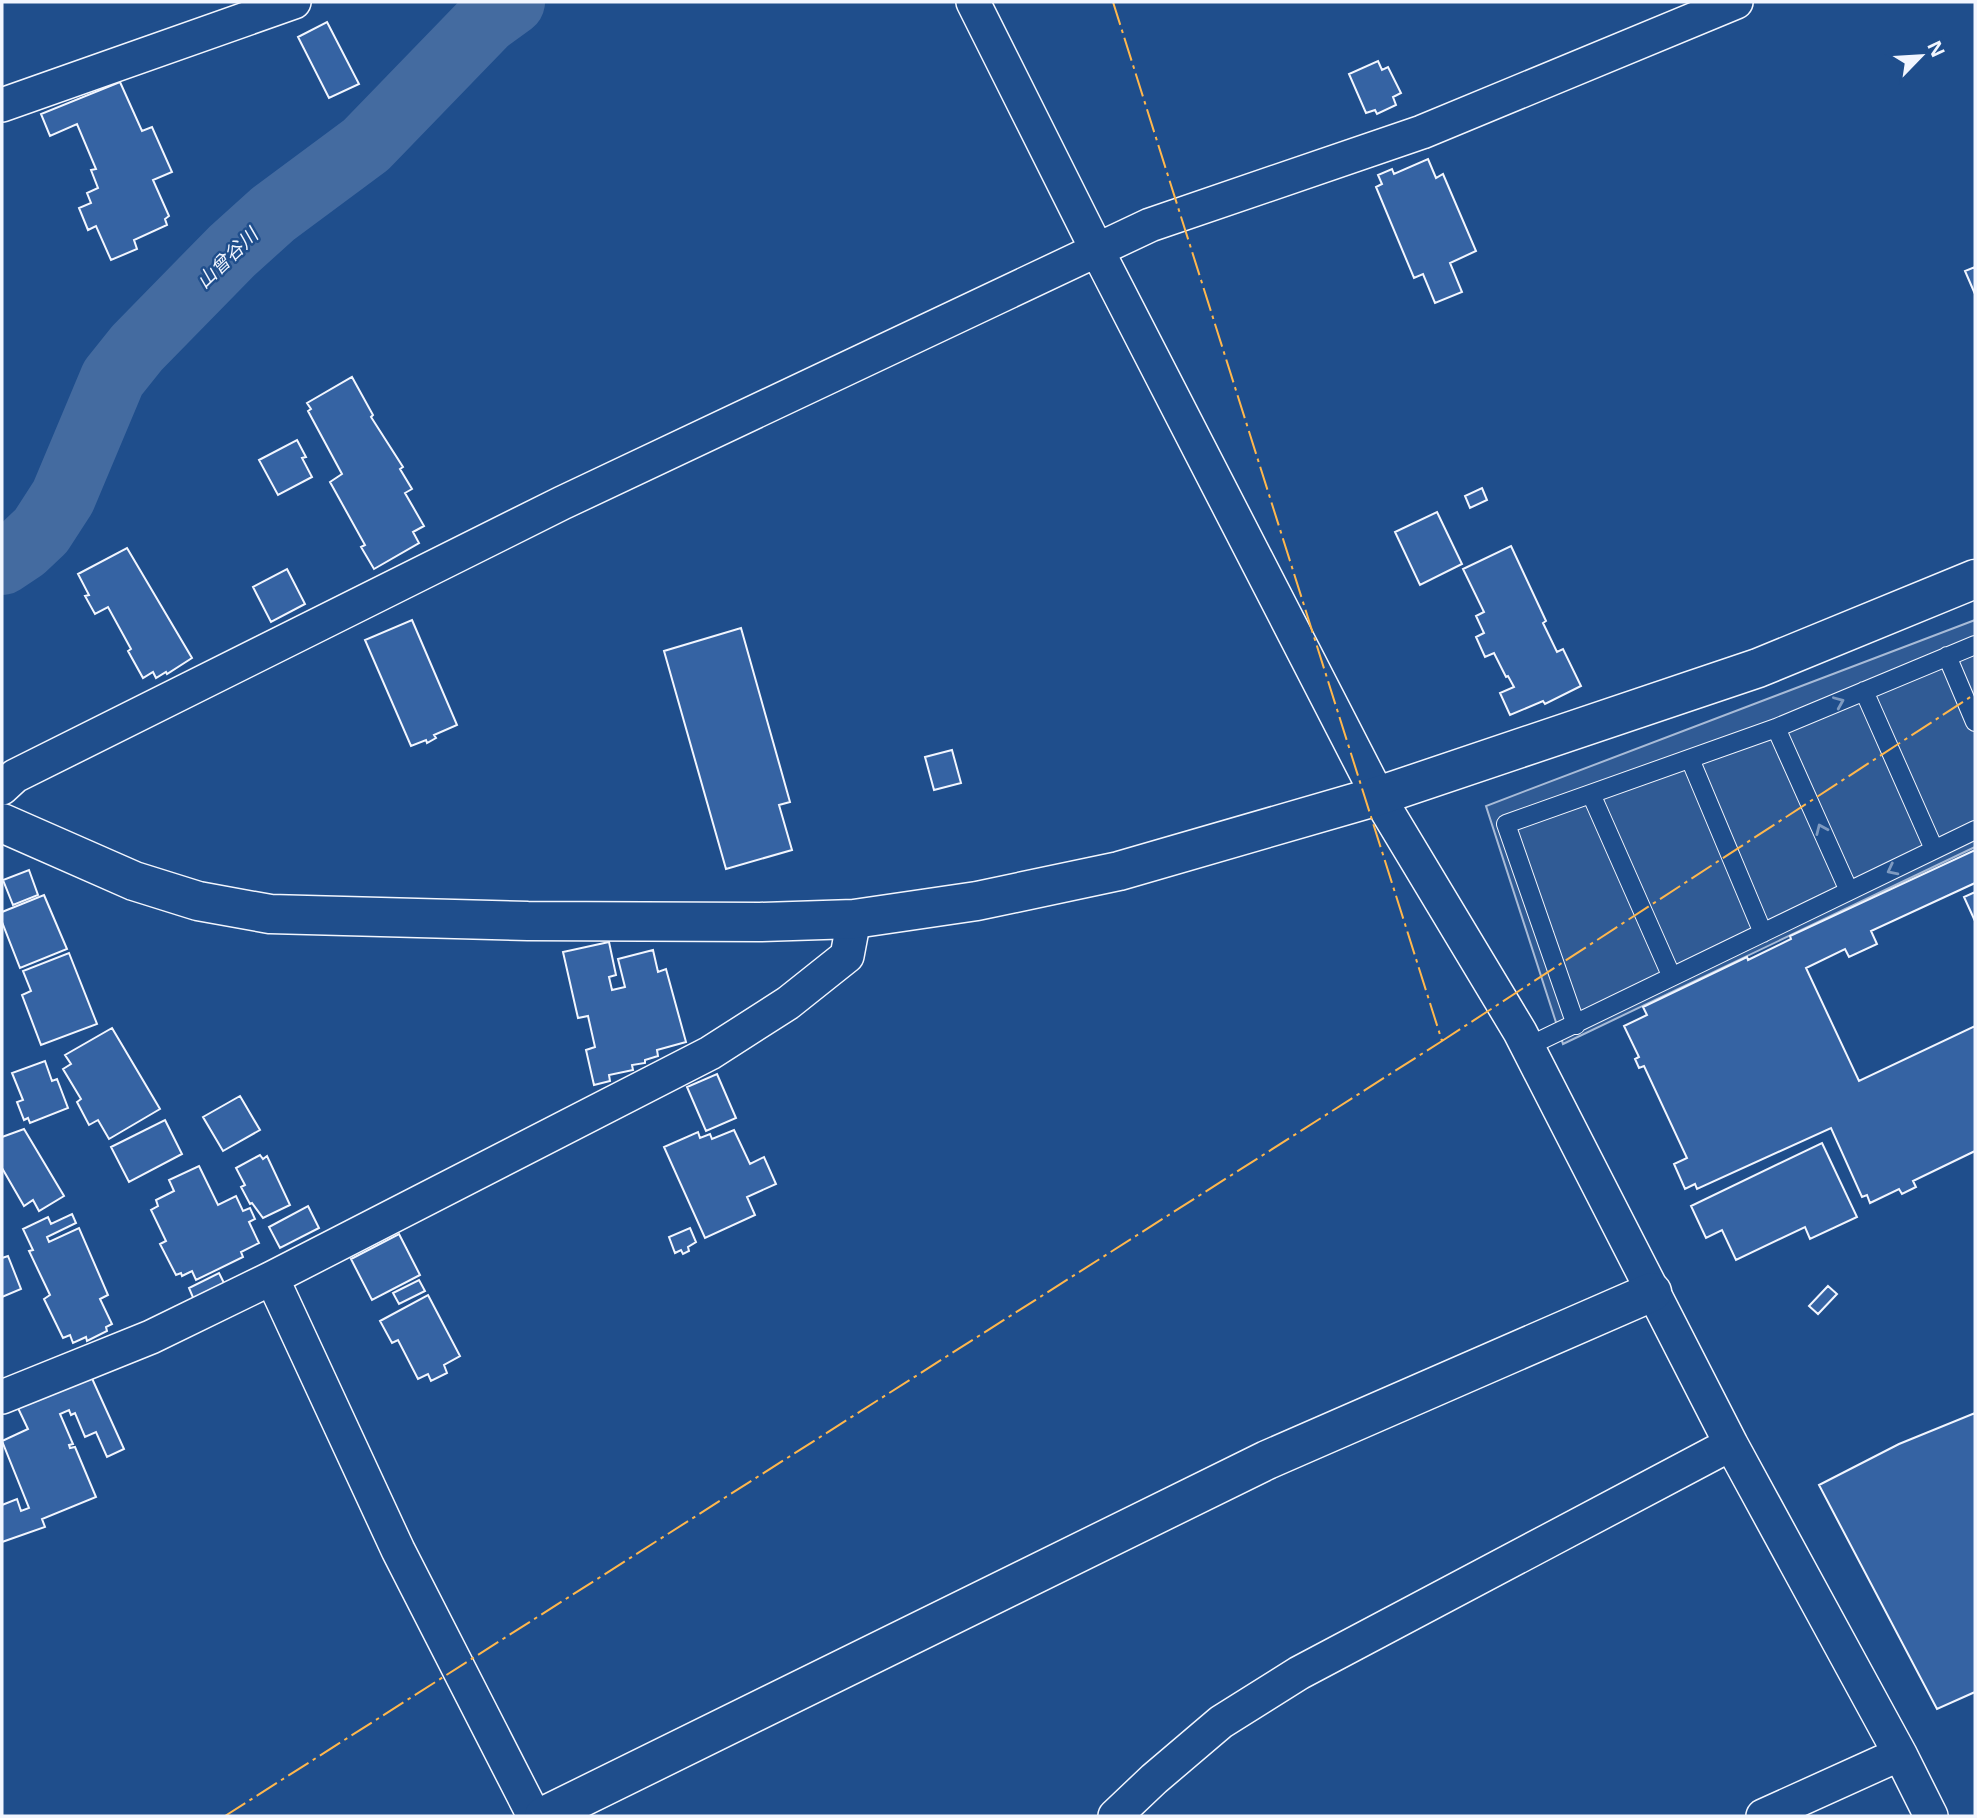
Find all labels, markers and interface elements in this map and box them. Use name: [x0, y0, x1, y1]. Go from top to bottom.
north arrow: [1886, 21, 1956, 91]
text: N: [1921, 36, 1951, 61]
water label: 山曾谷川: [191, 221, 265, 294]
one-way arrow: [1832, 696, 1844, 710]
one-way arrow: [1815, 824, 1829, 836]
one-way arrow: [1887, 862, 1899, 876]

